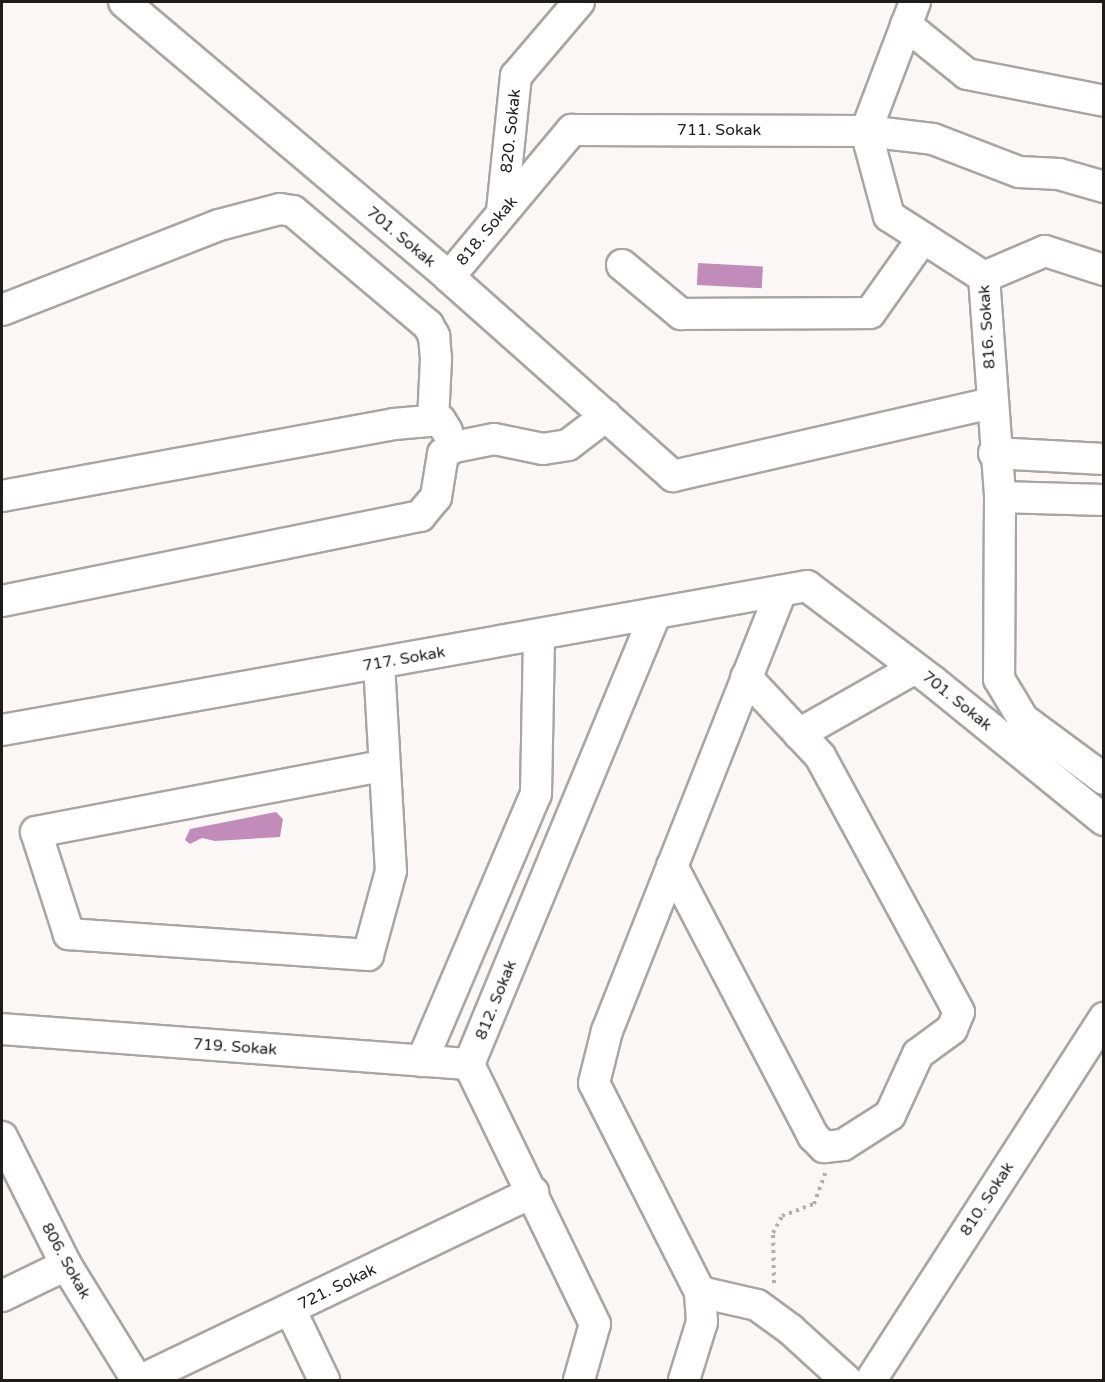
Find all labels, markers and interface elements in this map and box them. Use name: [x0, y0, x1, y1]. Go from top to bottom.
street label: 820. Sokak: [497, 88, 525, 174]
street label: 711. Sokak: [677, 120, 761, 140]
street label: 818. Sokak: [453, 193, 521, 269]
street label: 701. Sokak: [363, 203, 439, 271]
street label: 816. Sokak: [974, 284, 1000, 370]
street label: 717. Sokak: [361, 642, 447, 676]
street label: 701. Sokak: [918, 667, 996, 735]
street label: 812. Sokak: [471, 957, 521, 1043]
street label: 719. Sokak: [192, 1034, 278, 1060]
street label: 810. Sokak: [956, 1158, 1018, 1240]
street label: 806. Sokak: [37, 1219, 95, 1303]
street label: 721. Sokak: [295, 1260, 379, 1314]

